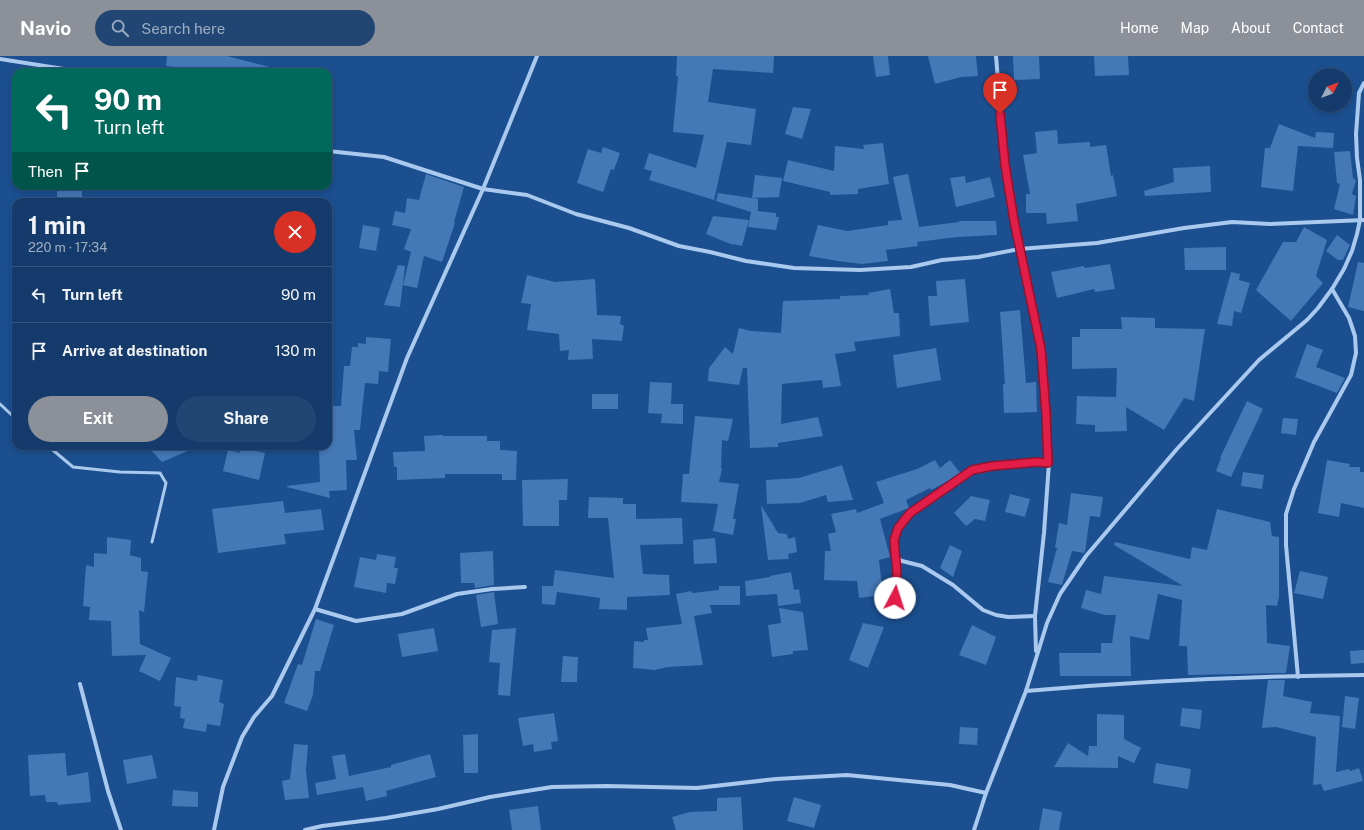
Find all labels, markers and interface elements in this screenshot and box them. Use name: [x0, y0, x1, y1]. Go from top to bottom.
search box: [95, 10, 375, 46]
text: Navio: [20, 17, 71, 39]
icon: search: [109, 17, 131, 39]
text: Search here: [141, 20, 225, 37]
text: Home: [1120, 20, 1159, 36]
text: Map: [1181, 20, 1209, 36]
text: About: [1231, 20, 1271, 36]
text: Contact: [1293, 20, 1344, 36]
north arrow: [1308, 68, 1352, 112]
map controls: [1308, 68, 1352, 112]
pin: [983, 73, 1017, 114]
icon: arrive: [989, 79, 1011, 101]
text: 90 m: [94, 83, 162, 116]
icon: left: [28, 84, 80, 136]
text: Turn left: [94, 117, 164, 138]
icon: arrive: [71, 160, 93, 182]
text: Then: [28, 163, 63, 180]
text: 1 min: [28, 211, 86, 239]
button: close: [274, 211, 316, 253]
text: 220 m · 17:34: [28, 240, 107, 255]
icon: left: [28, 284, 50, 306]
text: Turn left: [62, 286, 123, 303]
text: 90 m: [281, 286, 316, 303]
icon: arrive: [28, 340, 50, 362]
text: Arrive at destination: [62, 342, 207, 359]
text: 130 m: [275, 342, 316, 359]
button: Exit: [28, 396, 168, 442]
button: Share: [176, 396, 316, 442]
position arrow: [874, 577, 916, 619]

